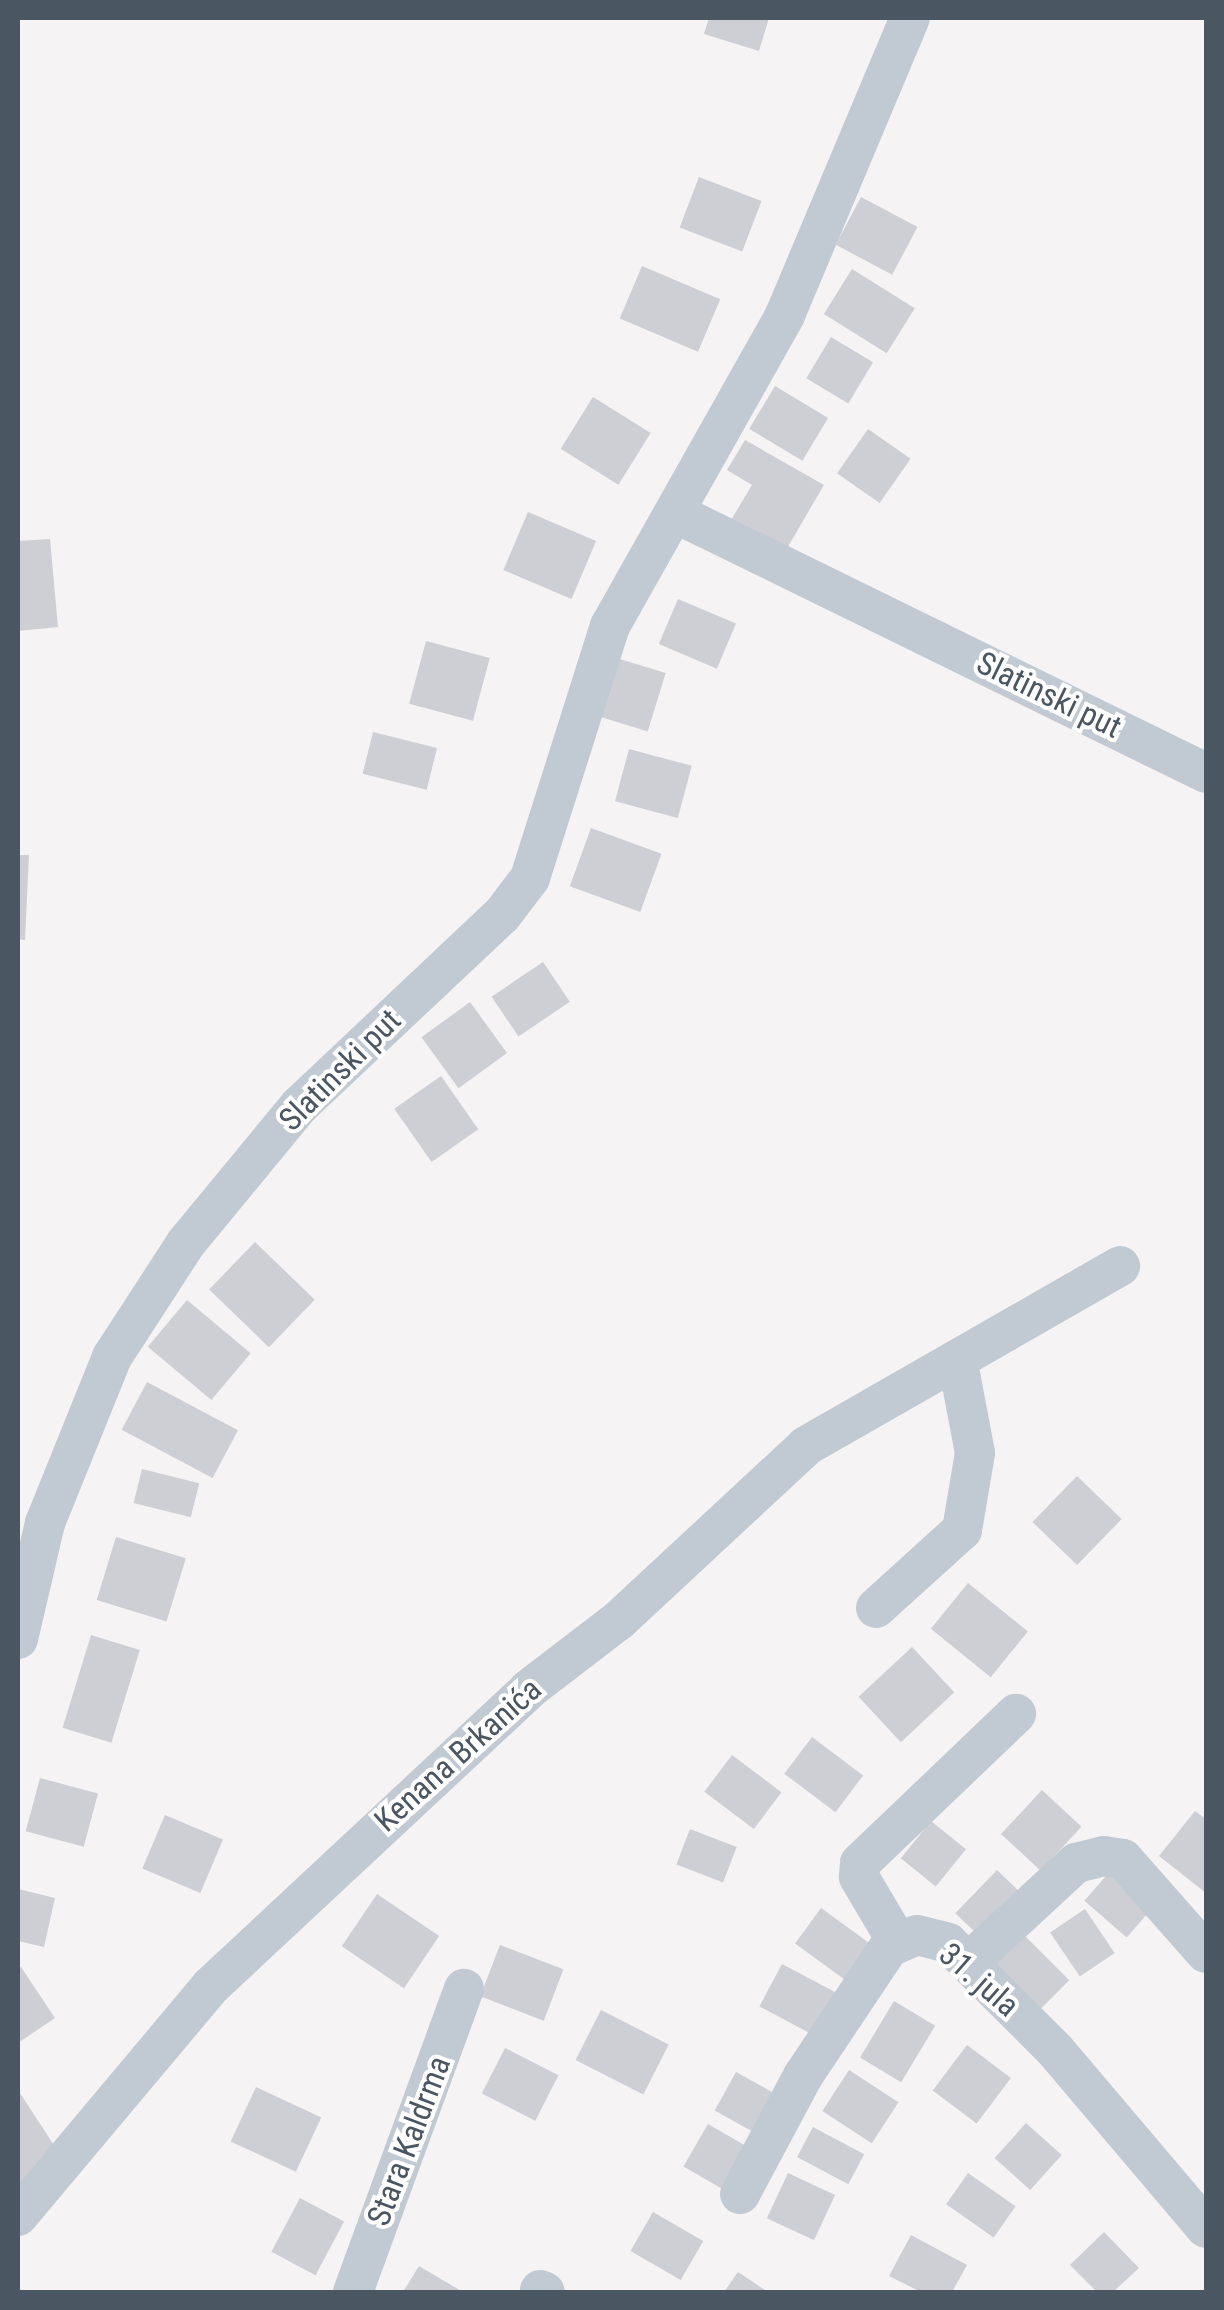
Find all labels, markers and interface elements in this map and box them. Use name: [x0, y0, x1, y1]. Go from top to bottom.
street label: Slatinski put: [970, 644, 1128, 746]
street label: Slatinski put: [271, 1001, 409, 1139]
street label: Kenana Brkanića: [367, 1670, 549, 1840]
street label: 31. jula: [931, 1935, 1027, 2025]
street label: Stara Kaldrma: [359, 2051, 459, 2231]

